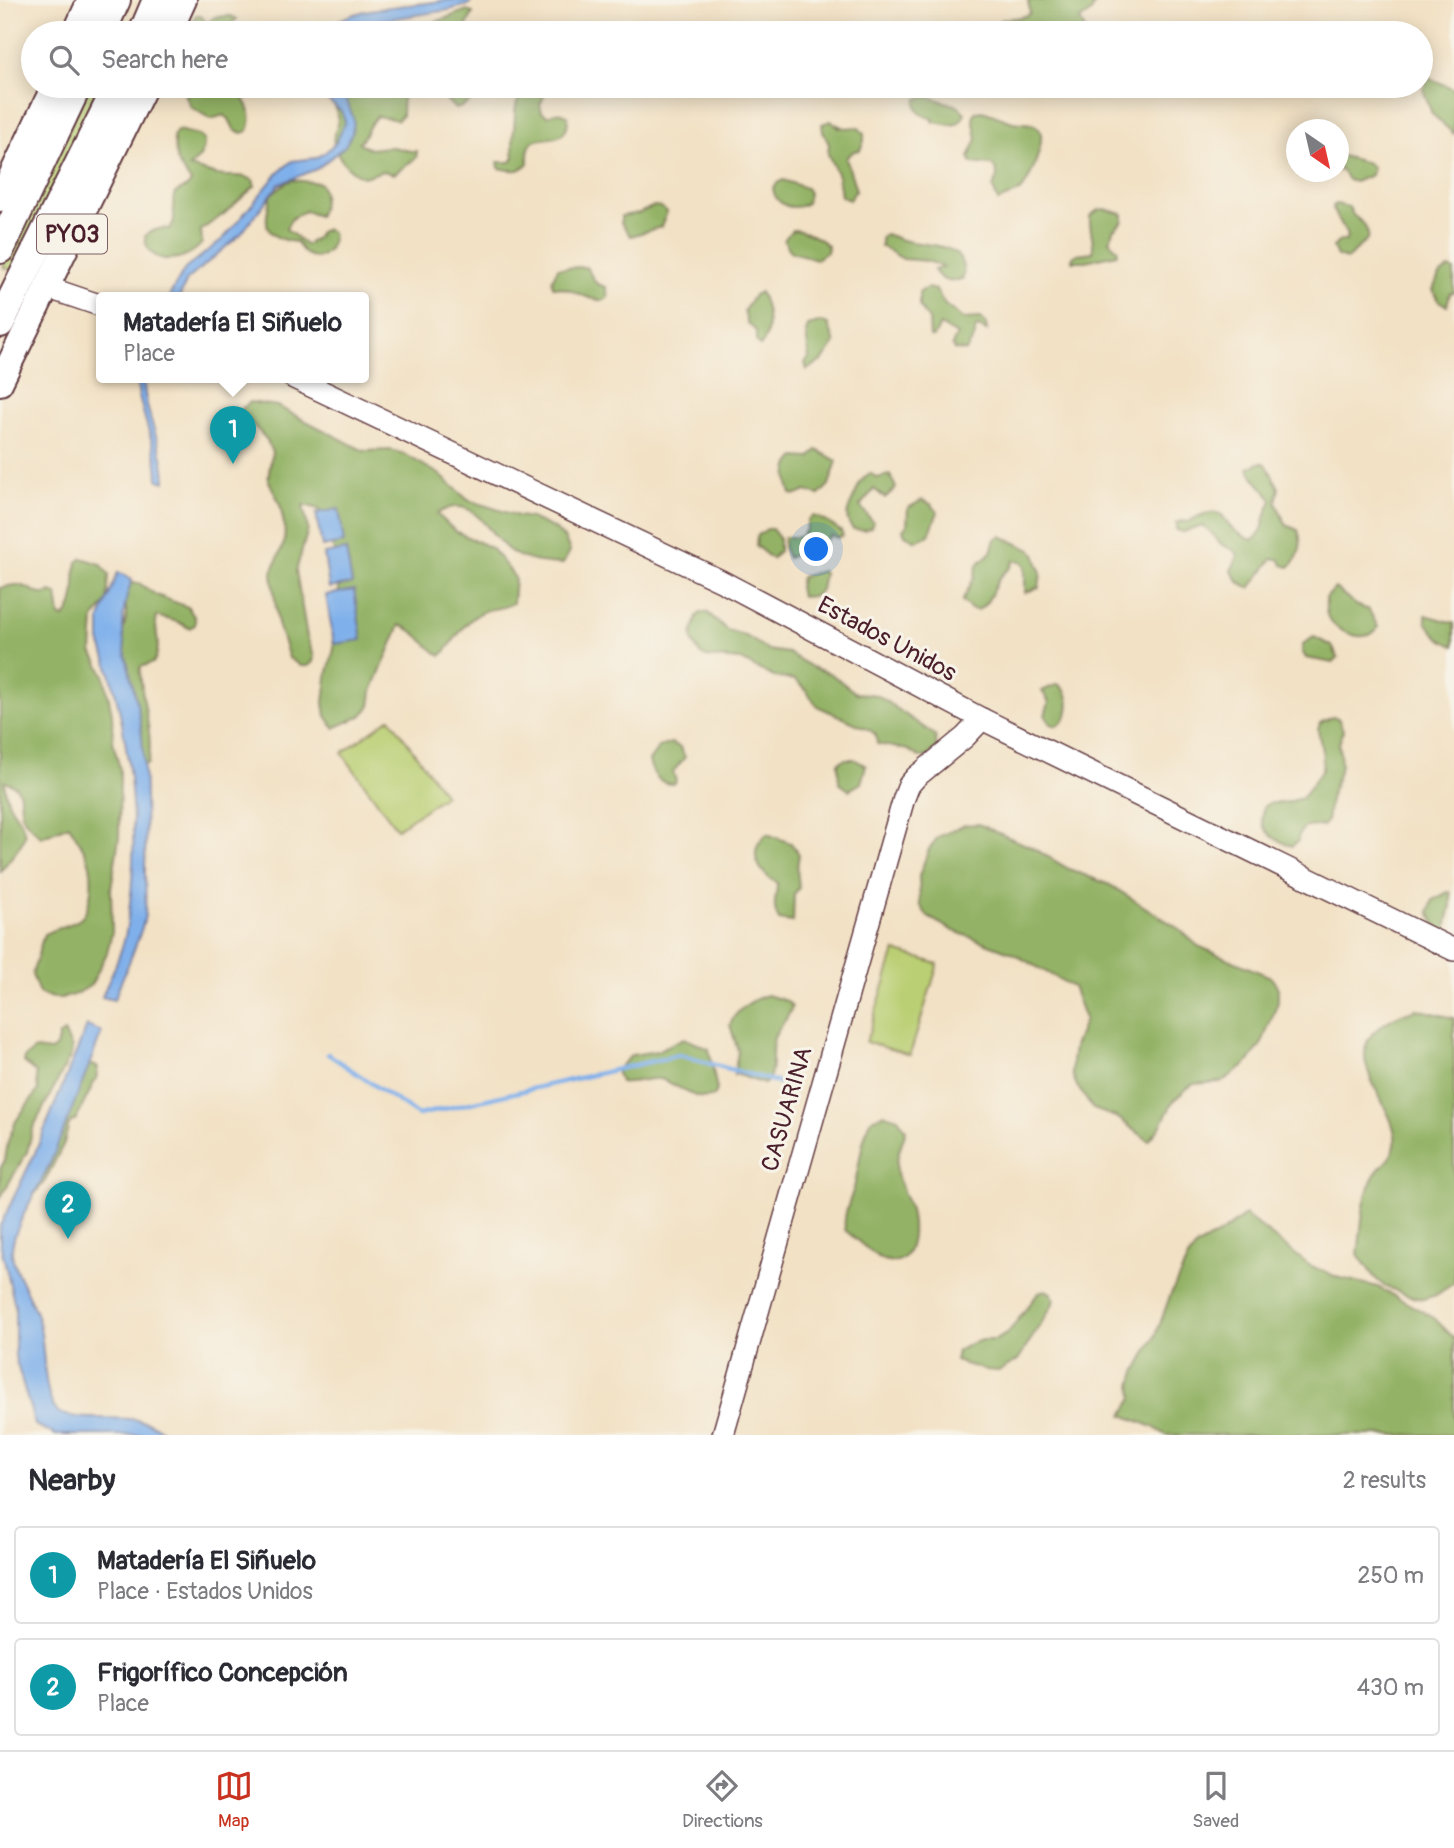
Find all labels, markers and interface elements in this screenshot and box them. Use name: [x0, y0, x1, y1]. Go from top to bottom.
search box: [21, 21, 1433, 98]
icon: search: [45, 41, 83, 79]
text: Search here: [101, 44, 228, 76]
north arrow: [1286, 119, 1349, 182]
road number: PY03: [37, 215, 107, 254]
popup: [96, 292, 369, 383]
text: Matadería El Siñuelo: [123, 307, 342, 339]
text: Place: [123, 339, 175, 368]
pin: 1: [210, 406, 256, 464]
your location: [799, 532, 833, 566]
street label: Estados Unidos: [813, 590, 961, 688]
street label: CASUARINA: [755, 1043, 819, 1175]
pin: 2: [45, 1181, 91, 1239]
text: Nearby: [28, 1462, 115, 1499]
text: 2 results: [1343, 1466, 1426, 1495]
text: Matadería El Siñuelo: [97, 1545, 316, 1577]
text: 1: [49, 1561, 58, 1590]
text: 250 m: [1358, 1561, 1424, 1590]
text: Place · Estados Unidos: [97, 1577, 313, 1606]
text: Frigorífico Concepción: [97, 1657, 348, 1689]
text: 2: [47, 1673, 59, 1702]
text: 430 m: [1357, 1673, 1424, 1702]
text: Place: [97, 1689, 149, 1718]
tab: Map: [215, 1767, 253, 1833]
tab: Directions: [682, 1767, 763, 1833]
tab: Saved: [1192, 1767, 1239, 1833]

